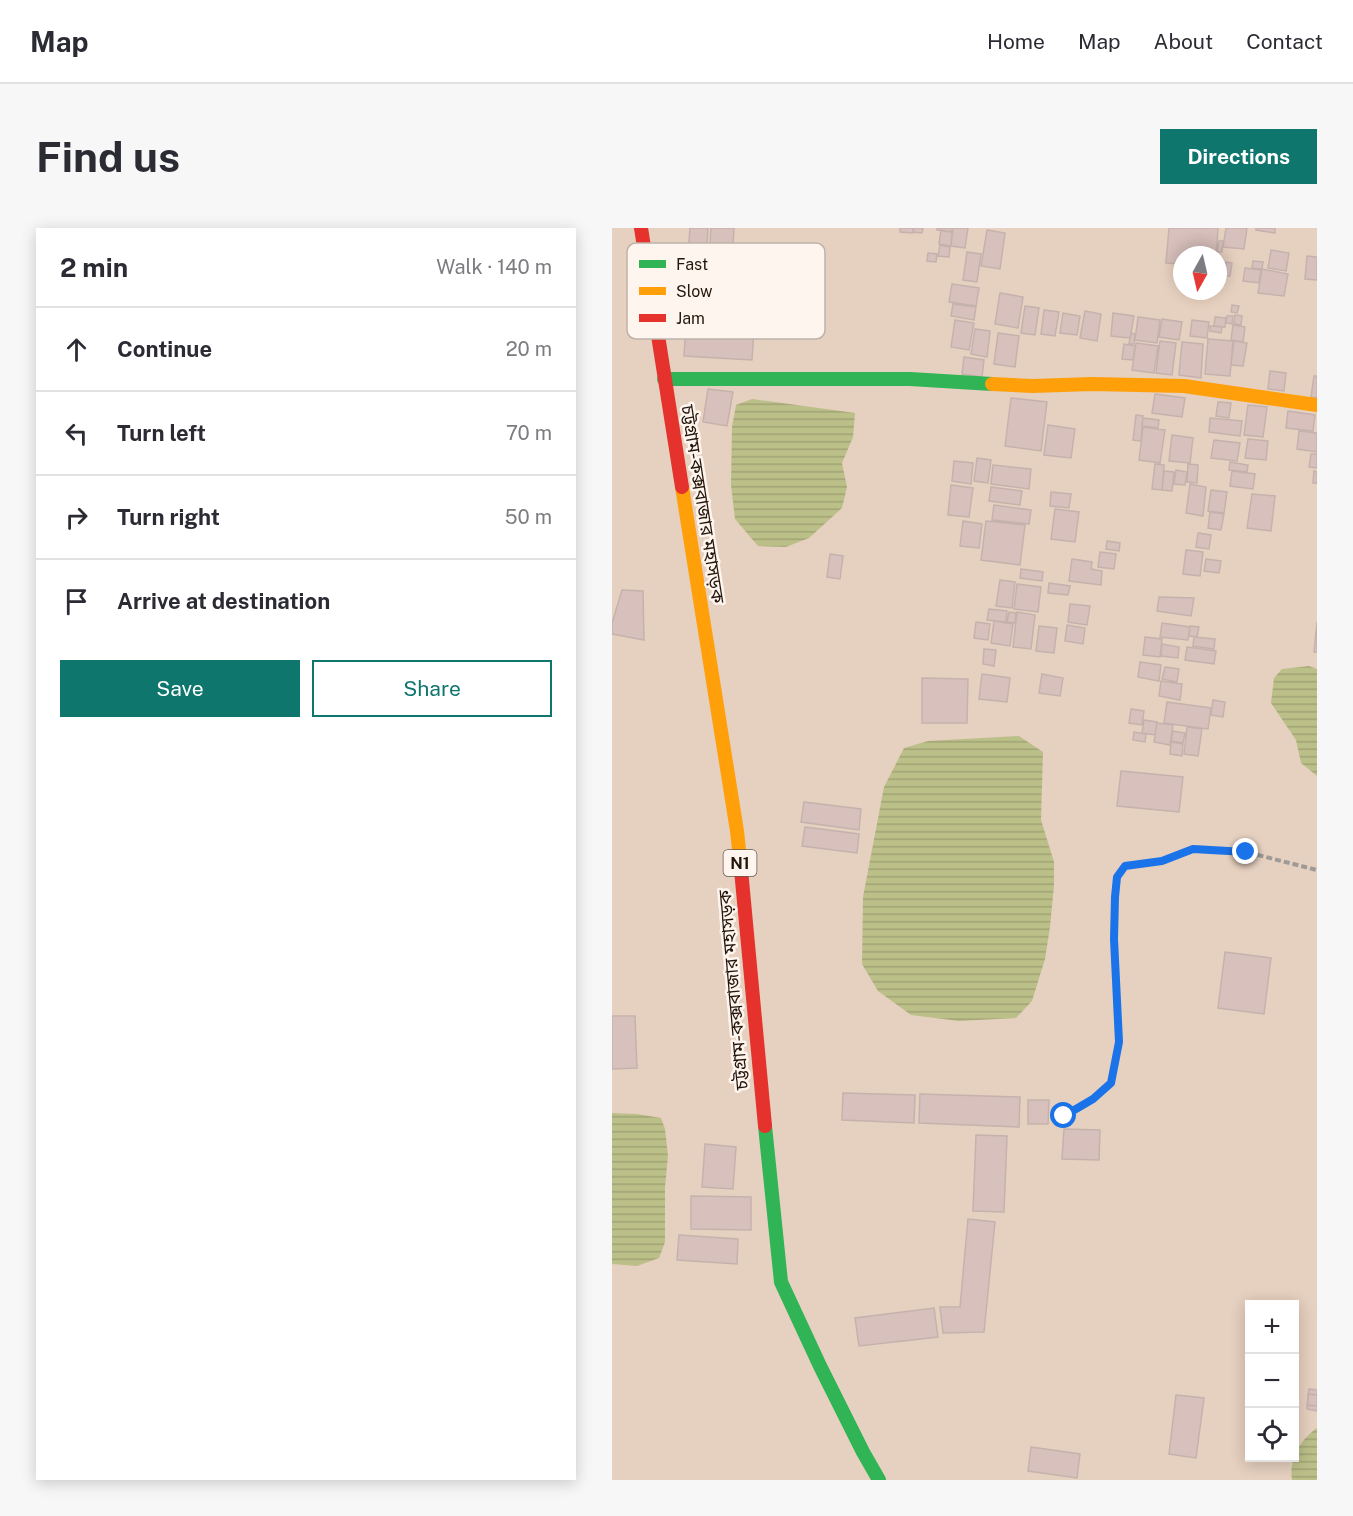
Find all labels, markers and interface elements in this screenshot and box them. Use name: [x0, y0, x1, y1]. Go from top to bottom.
text: Map: [30, 25, 89, 58]
text: Home: [987, 29, 1045, 54]
text: Map: [1078, 29, 1121, 54]
text: About: [1154, 29, 1213, 54]
text: Contact: [1246, 29, 1323, 54]
button: Directions: [1160, 129, 1317, 184]
text: Find us: [36, 132, 180, 181]
legend: [627, 243, 825, 339]
north arrow: [1173, 246, 1227, 300]
text: 2 min: [60, 252, 128, 283]
text: Walk · 140 m: [436, 255, 552, 279]
text: Fast: [676, 255, 708, 274]
text: Slow: [676, 282, 713, 301]
text: Jam: [676, 309, 705, 328]
icon: ahead: [60, 333, 93, 366]
text: Continue: [117, 336, 212, 362]
text: 20 m: [506, 337, 552, 361]
street label: চট্টগ্রাম-কক্সবাজার মহাসড়ক: [677, 402, 729, 605]
icon: left: [60, 417, 93, 450]
text: Turn left: [117, 420, 206, 446]
text: 70 m: [506, 421, 552, 445]
icon: right: [60, 501, 93, 534]
text: Turn right: [117, 504, 220, 530]
text: 50 m: [505, 505, 552, 529]
icon: arrive: [60, 585, 93, 618]
text: Arrive at destination: [117, 588, 330, 614]
button: Save: [60, 660, 300, 717]
button: Share: [312, 660, 552, 717]
route end: [1232, 838, 1258, 864]
road number: N1: [724, 850, 756, 876]
street label: চট্টগ্রাম-কক্সবাজার মহাসড়ক: [714, 889, 752, 1092]
route start: [1050, 1102, 1076, 1128]
map controls: [1245, 1300, 1299, 1462]
button: +: [1245, 1300, 1299, 1354]
button: −: [1245, 1354, 1299, 1408]
button: locate: [1245, 1408, 1299, 1462]

